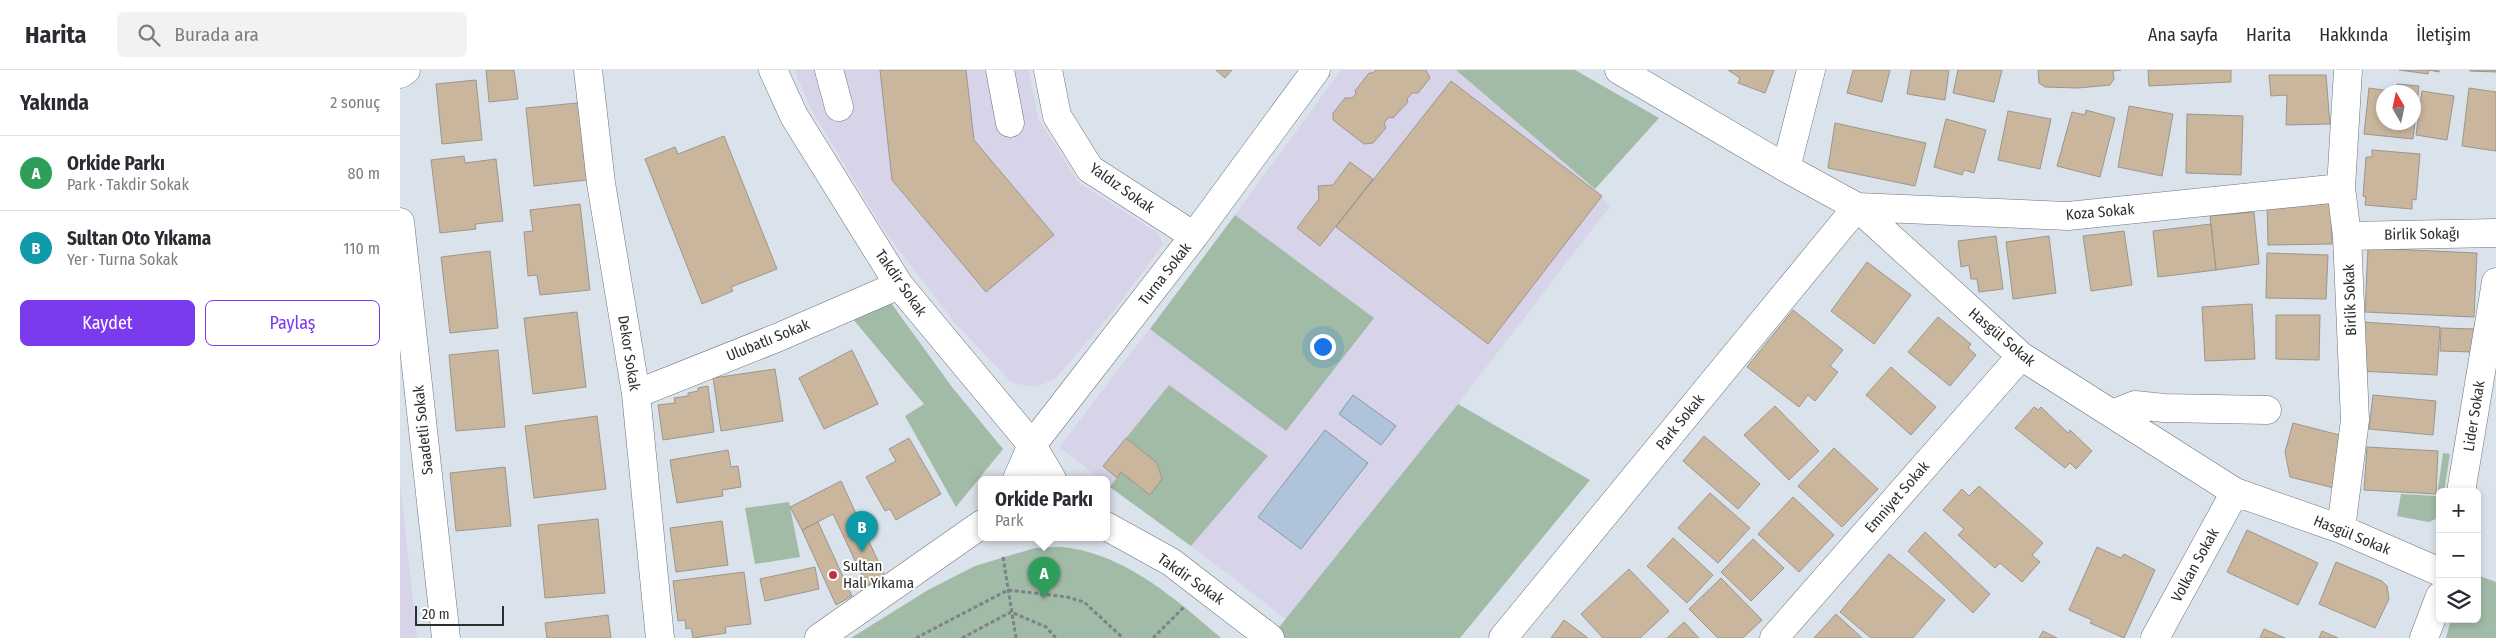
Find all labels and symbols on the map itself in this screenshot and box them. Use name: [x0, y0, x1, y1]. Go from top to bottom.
north arrow: [2376, 85, 2421, 130]
street label: Yaldız Sokak: [1086, 159, 1158, 217]
street label: Koza Sokak: [2065, 200, 2135, 224]
street label: Birlik Sokağı: [2384, 224, 2460, 244]
street label: Turna Sokak: [1135, 239, 1195, 309]
street label: Takdir Sokak: [871, 246, 931, 320]
street label: Birlik Sokak: [2340, 264, 2360, 336]
street label: Hasgül Sokak: [1965, 304, 2039, 370]
street label: Dekor Sokak: [614, 314, 644, 392]
street label: Ulubatlı Sokak: [724, 315, 812, 365]
your location: [1310, 334, 1336, 360]
street label: Lider Sokak: [2460, 379, 2488, 453]
street label: Saadetli Sokak: [409, 384, 437, 476]
street label: Park Sokak: [1652, 390, 1708, 454]
street label: Emniyet Sokak: [1861, 458, 1933, 536]
pin: B: [846, 511, 878, 552]
street label: Hasgül Sokak: [2311, 511, 2393, 559]
street label: Volkan Sokak: [2167, 525, 2223, 605]
street label: Takdir Sokak: [1154, 549, 1228, 609]
place label: Sultan Halı Yıkama: [843, 557, 914, 592]
pin: A: [1028, 557, 1060, 598]
marker: Sultan Halı Yıkama: [827, 569, 839, 581]
scale bar: [415, 603, 504, 626]

